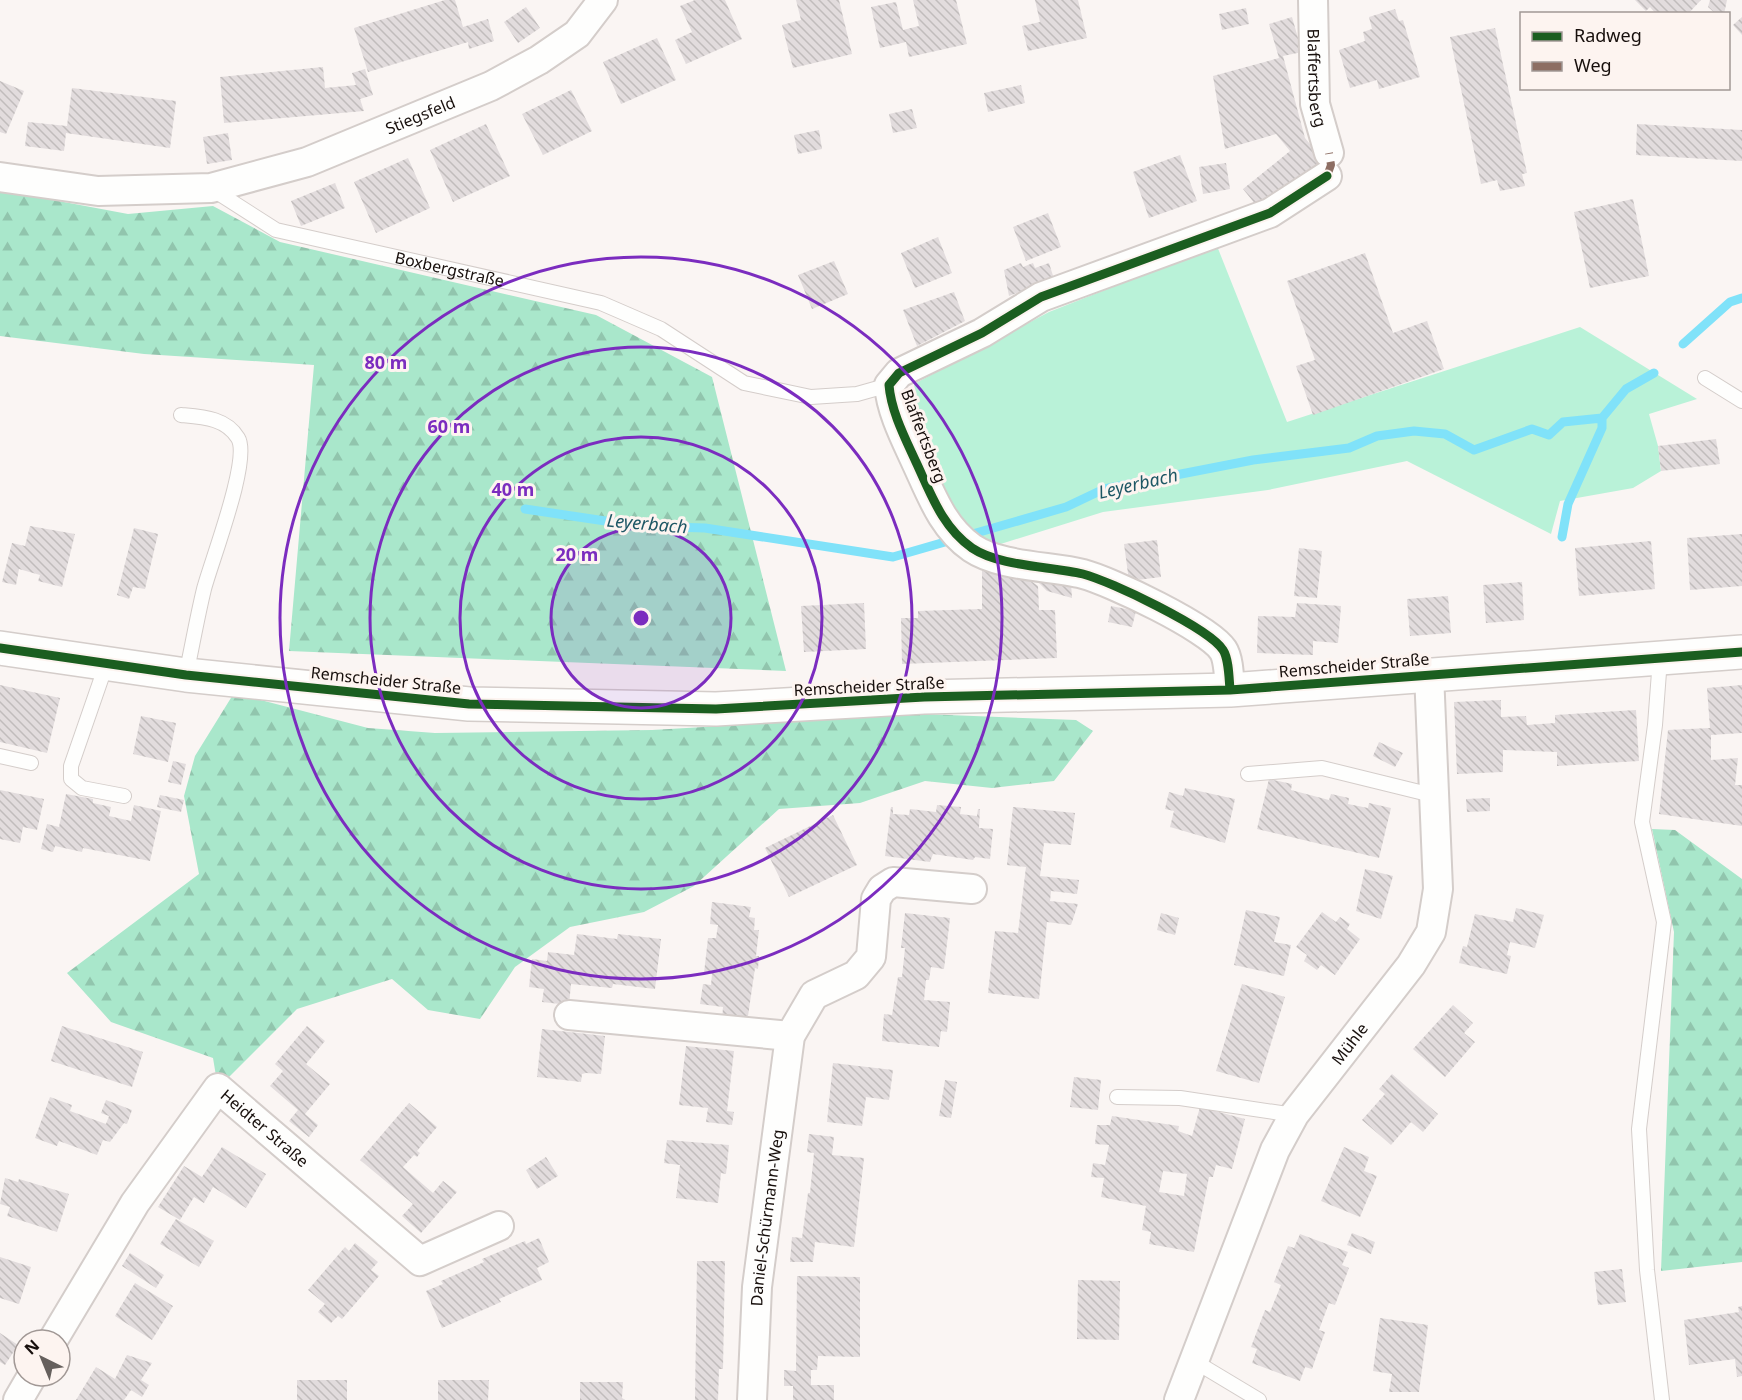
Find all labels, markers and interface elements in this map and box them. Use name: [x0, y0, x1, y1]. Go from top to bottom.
legend: [1520, 12, 1730, 90]
text: Radweg: [1574, 23, 1642, 47]
street label: Blaffertsberg: [1303, 28, 1332, 130]
text: Weg: [1574, 53, 1612, 77]
street label: Stiegsfeld: [382, 91, 459, 139]
street label: Boxbergstraße: [393, 246, 506, 292]
text: 80 m: [365, 350, 407, 374]
street label: Blaffertsberg: [896, 386, 952, 486]
text: 60 m: [428, 414, 470, 438]
water label: Leyerbach: [1096, 462, 1180, 504]
text: 40 m: [492, 477, 534, 501]
water label: Leyerbach: [606, 508, 688, 538]
text: 20 m: [556, 542, 598, 566]
centre of rings: [631, 608, 651, 628]
street label: Remscheider Straße: [1278, 647, 1430, 683]
street label: Remscheider Straße: [310, 661, 462, 699]
street label: Remscheider Straße: [793, 671, 945, 701]
street label: Mühle: [1326, 1018, 1373, 1069]
street label: Heidter Straße: [216, 1084, 313, 1172]
street label: Daniel-Schürmann-Weg: [745, 1128, 789, 1307]
north arrow: [12, 1328, 72, 1388]
text: N: [20, 1335, 44, 1360]

